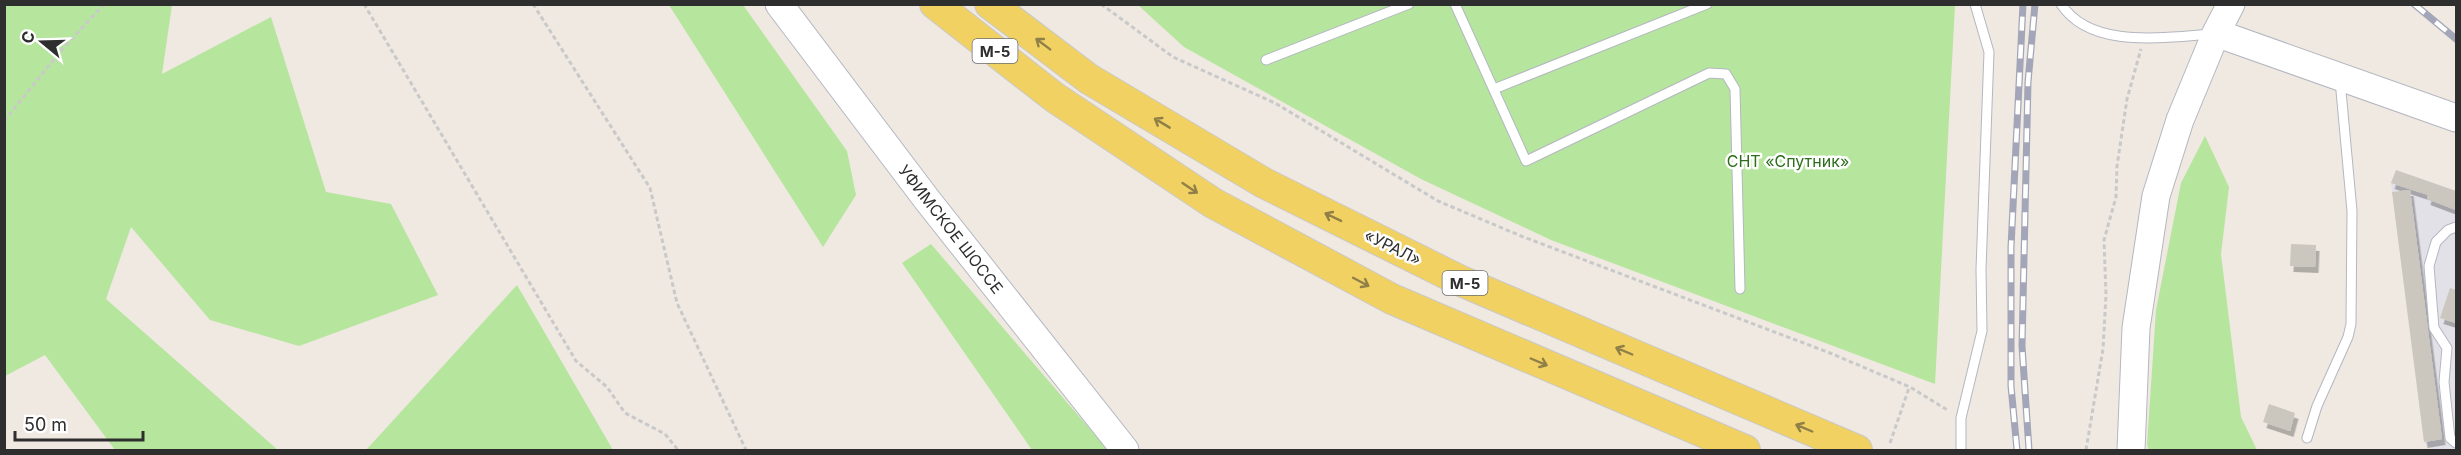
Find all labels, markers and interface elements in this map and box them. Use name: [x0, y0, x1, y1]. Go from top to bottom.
north arrow: [12, 12, 72, 72]
text: С: [16, 28, 39, 46]
one-way arrow: [1035, 38, 1051, 51]
road number: М-5: [972, 39, 1018, 63]
one-way arrow: [1154, 116, 1171, 128]
park label: СНТ «Спутник»: [1727, 151, 1849, 171]
street label: УФИМСКОЕ ШОССЕ: [894, 161, 1008, 297]
one-way arrow: [1182, 182, 1198, 194]
one-way arrow: [1324, 211, 1342, 222]
street label: «УРАЛ»: [1361, 225, 1425, 269]
road number: М-5: [1442, 271, 1488, 295]
one-way arrow: [1352, 276, 1369, 288]
one-way arrow: [1616, 345, 1634, 356]
one-way arrow: [1529, 357, 1547, 368]
scale bar: [15, 404, 142, 442]
text: 50 m: [24, 414, 67, 435]
one-way arrow: [1795, 421, 1813, 433]

